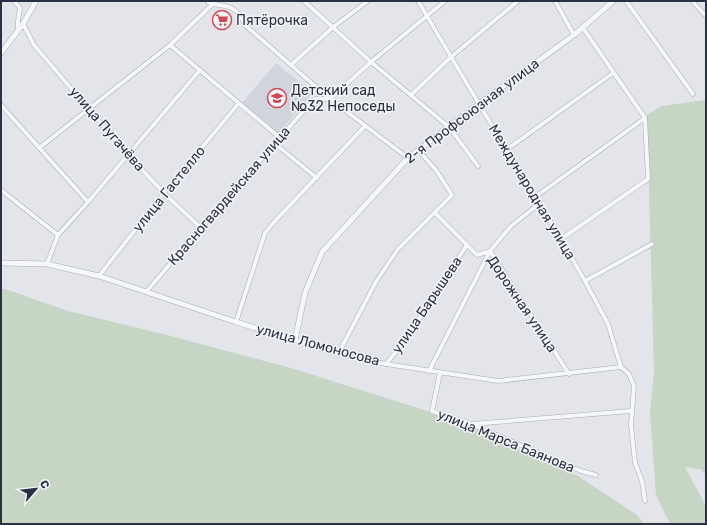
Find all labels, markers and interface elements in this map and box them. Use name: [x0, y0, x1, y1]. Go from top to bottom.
supermarket icon: Пятёрочка: [211, 9, 233, 31]
place label: Пятёрочка: [236, 12, 308, 29]
street label: 2-я Профсоюзная улица: [401, 55, 543, 167]
place label: Детский сад №32 Непоседы: [291, 82, 395, 115]
street label: улица Пугачёва: [66, 83, 148, 175]
school or university icon: Детский сад №32 Непоседы: [266, 87, 288, 109]
street label: Международная улица: [485, 121, 579, 263]
street label: Красногвардейская улица: [164, 123, 294, 269]
street label: улица Гастелло: [129, 143, 209, 235]
street label: Дорожная улица: [483, 252, 561, 356]
street label: улица Барышева: [388, 253, 466, 357]
street label: улица Ломоносова: [254, 320, 382, 370]
street label: улица Марса Баянова: [435, 406, 577, 476]
north arrow: [16, 469, 56, 509]
text: С: [37, 478, 52, 491]

